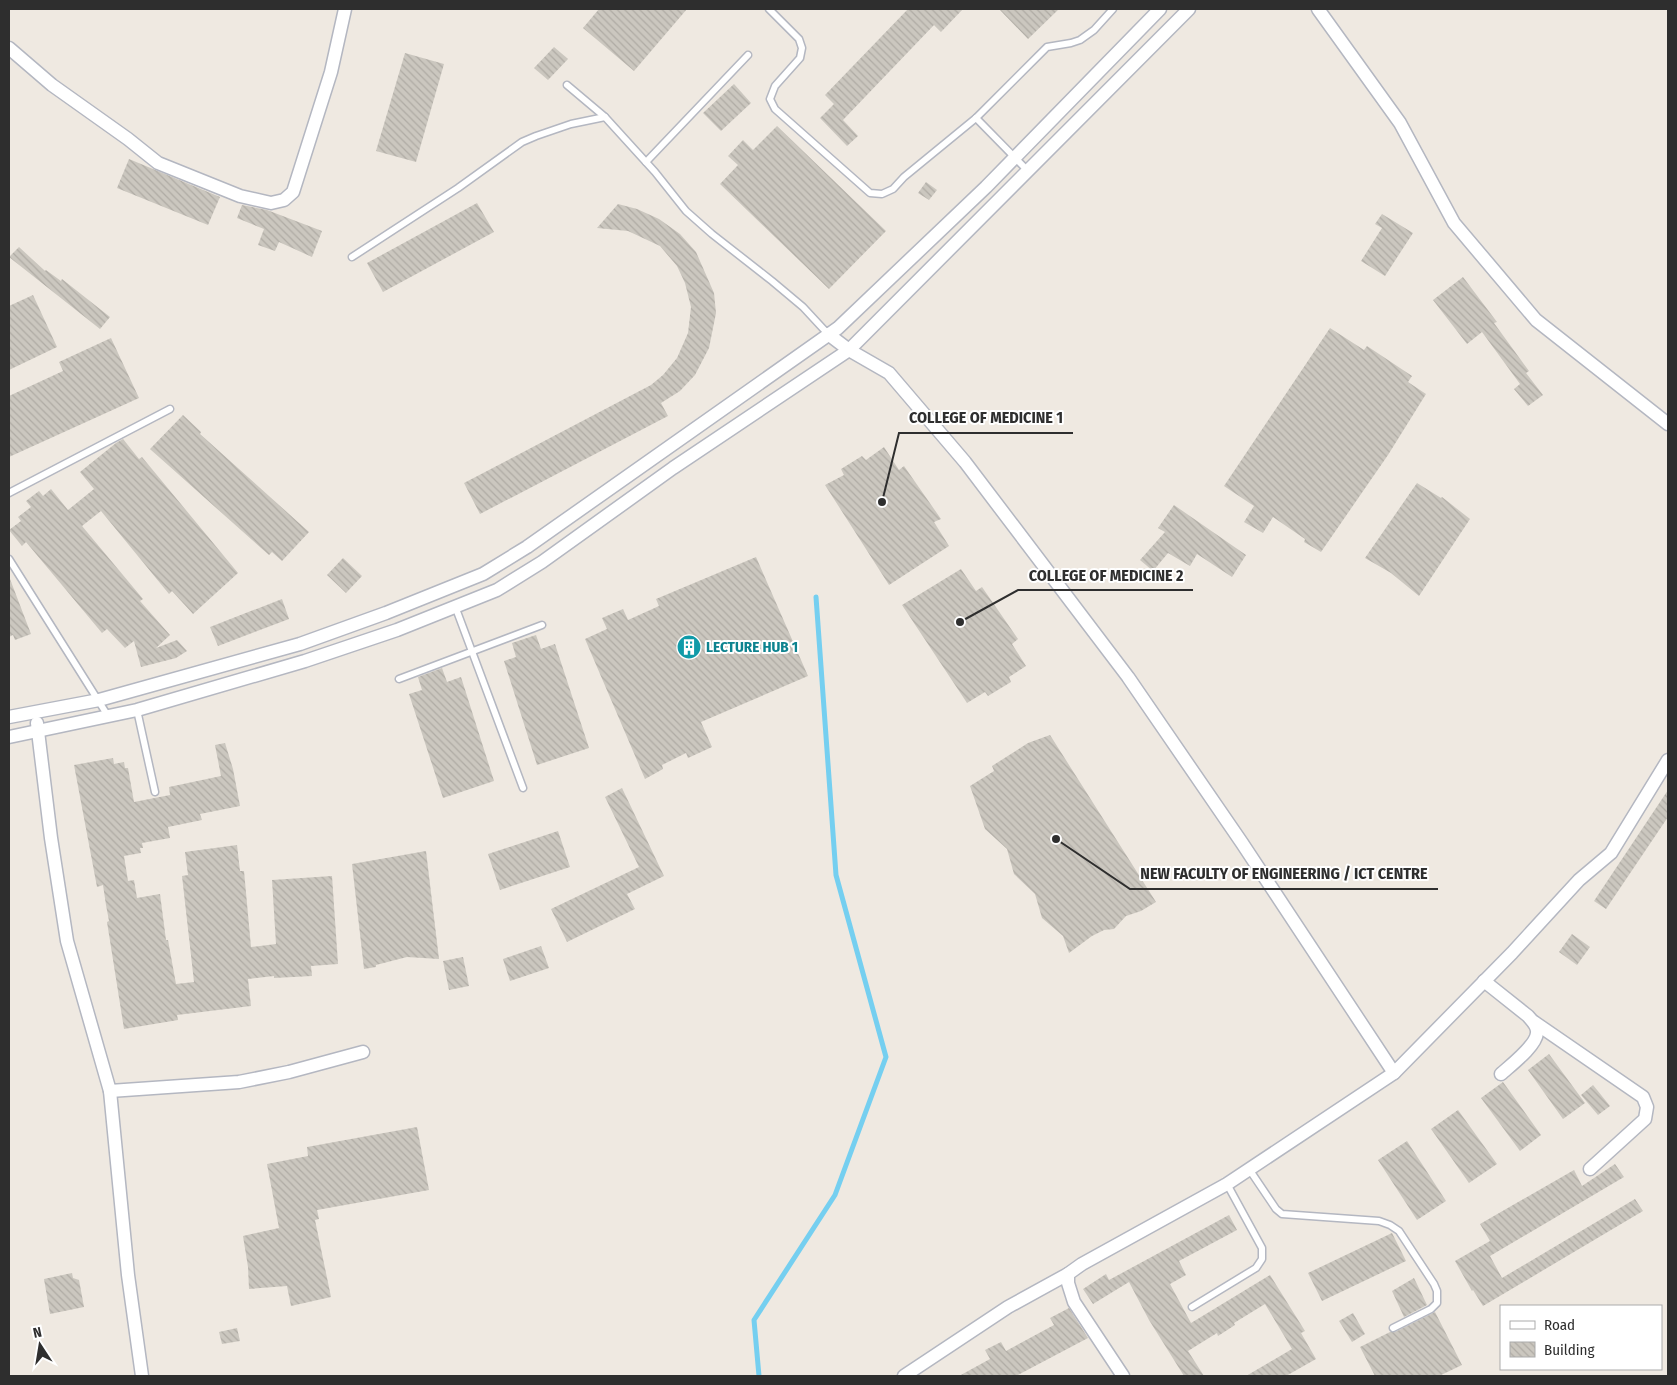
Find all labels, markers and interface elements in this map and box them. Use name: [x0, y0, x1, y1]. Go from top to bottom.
callout: COLLEGE OF MEDICINE 1: [899, 402, 1073, 433]
text: COLLEGE OF MEDICINE 1: [909, 408, 1063, 427]
callout: COLLEGE OF MEDICINE 2: [1018, 559, 1193, 590]
text: COLLEGE OF MEDICINE 2: [1029, 566, 1184, 585]
building icon: LECTURE HUB 1: [676, 634, 702, 660]
place label: LECTURE HUB 1: [706, 638, 798, 656]
callout: NEW FACULTY OF ENGINEERING / ICT CENTRE: [1130, 858, 1438, 889]
text: NEW FACULTY OF ENGINEERING / ICT CENTRE: [1140, 864, 1428, 883]
legend: [1500, 1305, 1662, 1370]
text: Road: [1544, 1316, 1575, 1334]
north arrow: [15, 1320, 65, 1370]
text: N: [32, 1324, 43, 1342]
text: Building: [1544, 1341, 1595, 1359]

